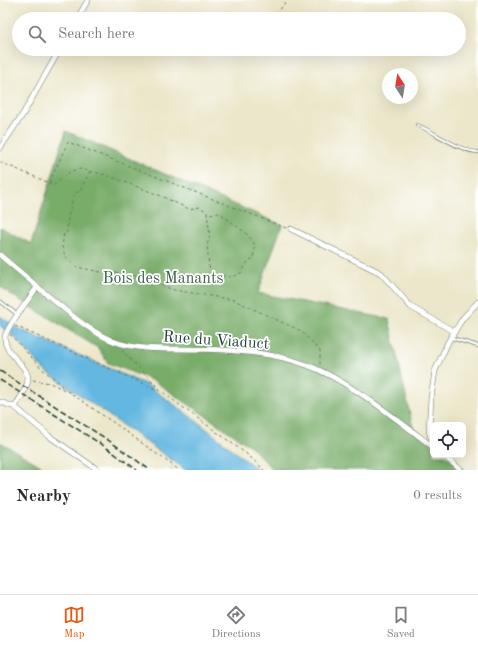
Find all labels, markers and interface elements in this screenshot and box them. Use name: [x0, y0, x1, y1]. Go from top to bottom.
search box: [12, 12, 466, 56]
icon: search: [26, 23, 48, 45]
text: Search here: [58, 27, 135, 42]
north arrow: [382, 68, 418, 104]
park label: Bois des Manants: [103, 271, 223, 287]
street label: Rue du Viaduct: [162, 329, 270, 353]
map controls: [430, 422, 466, 458]
button: locate: [430, 422, 466, 458]
text: Nearby: [16, 488, 71, 505]
text: 0 results: [413, 489, 462, 502]
tab: Map: [63, 604, 85, 642]
tab: Directions: [212, 604, 260, 642]
tab: Saved: [387, 604, 415, 642]

